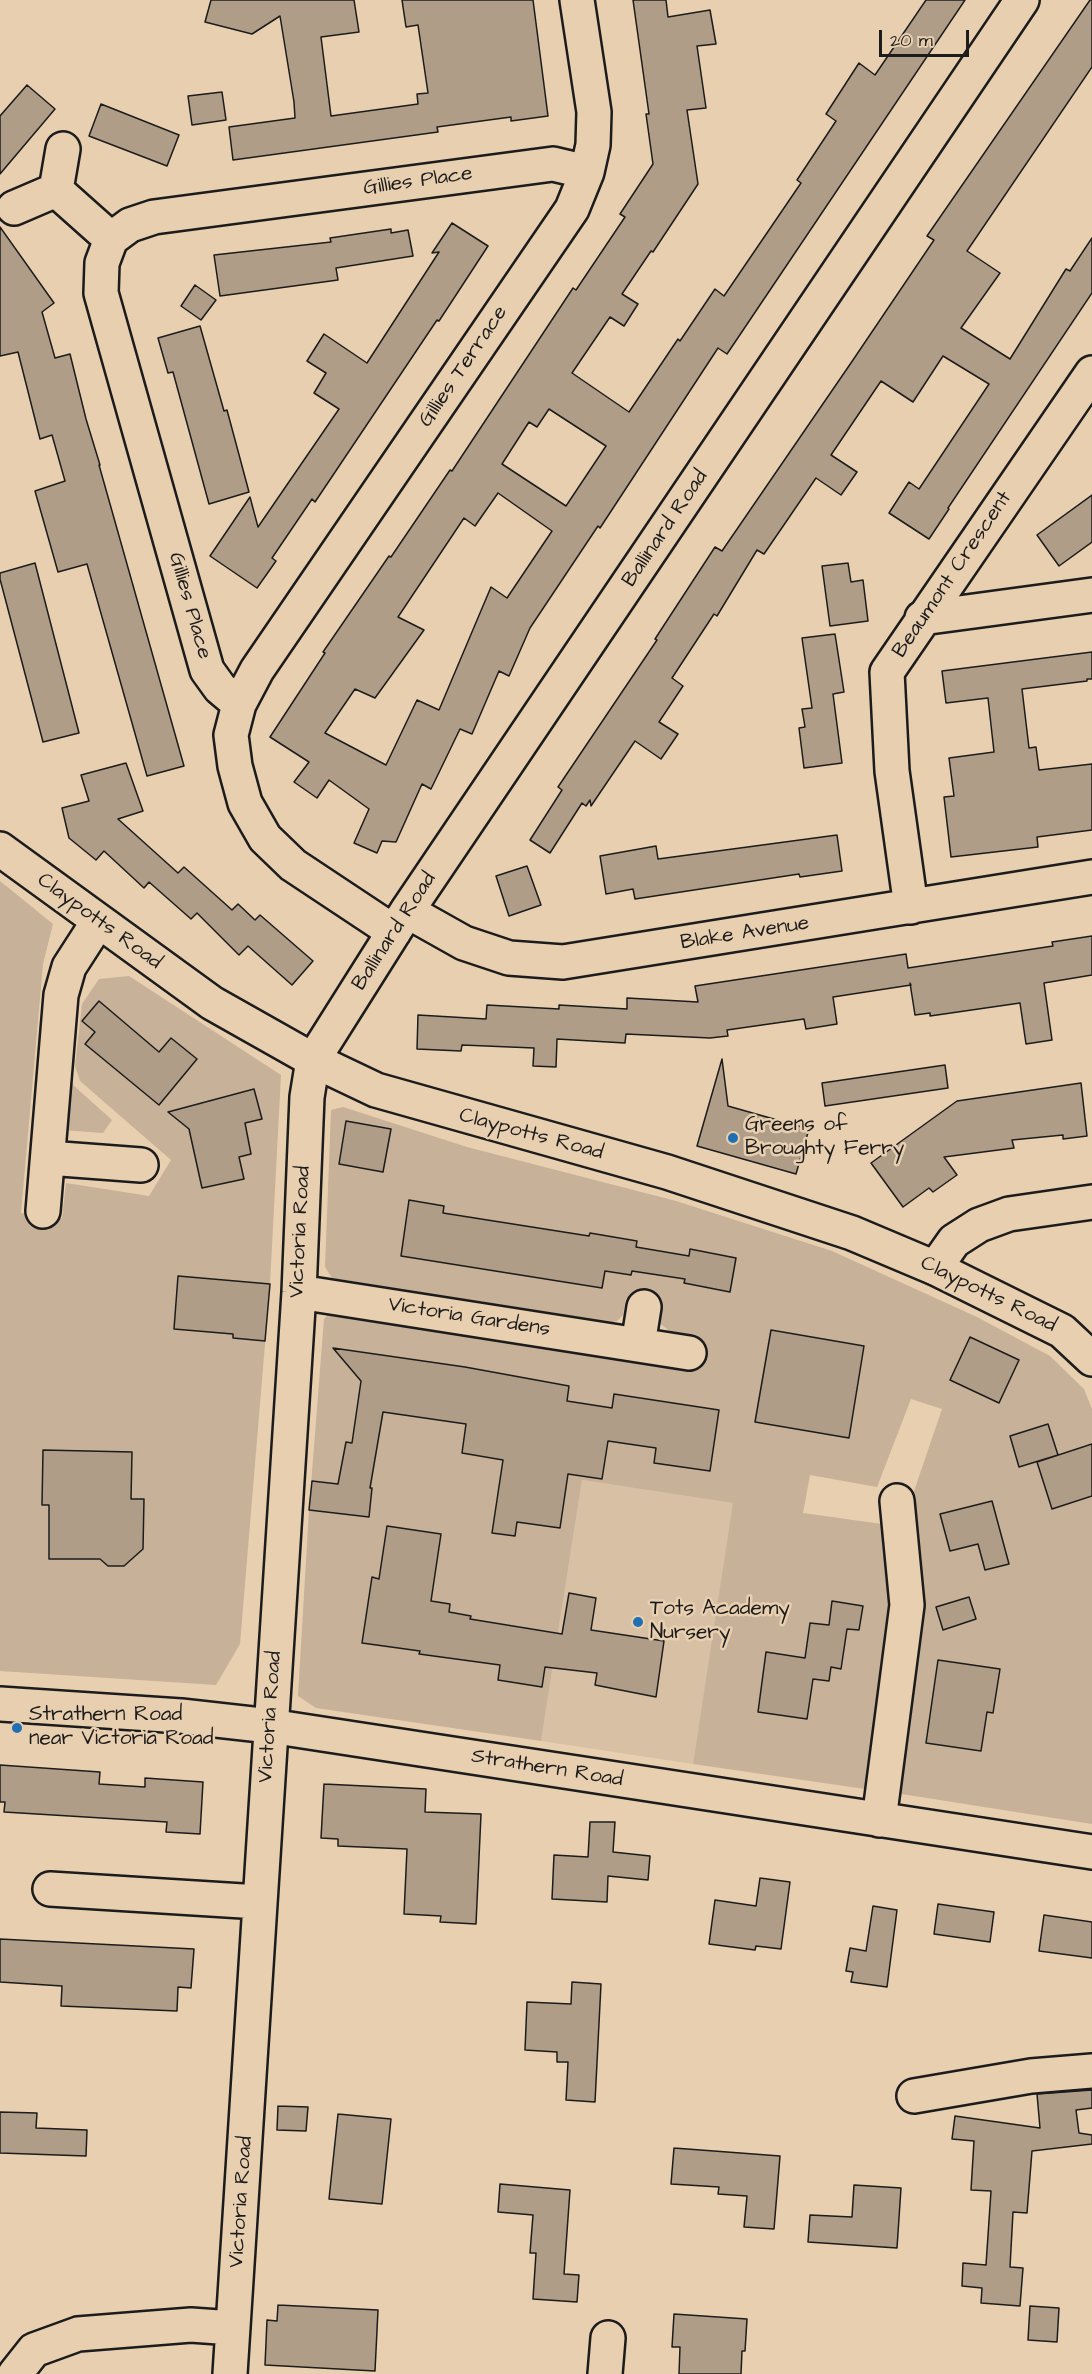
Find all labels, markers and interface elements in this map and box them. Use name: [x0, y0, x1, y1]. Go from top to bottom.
scale bar: [882, 18, 972, 56]
text: 20 m: [890, 28, 933, 53]
street label: Gillies Place: [362, 162, 474, 202]
street label: Gillies Terrace: [414, 302, 514, 432]
street label: Ballinard Road: [618, 466, 714, 592]
street label: Beaumont Crescent: [888, 487, 1018, 663]
street label: Gillies Place: [162, 550, 216, 662]
street label: Claypotts Road: [32, 868, 166, 976]
street label: Ballinard Road: [348, 868, 442, 996]
street label: Blake Avenue: [679, 911, 811, 957]
street label: Claypotts Road: [456, 1104, 606, 1166]
place label: Greens of Broughty Ferry: [745, 1113, 904, 1163]
marker: Greens of Broughty Ferry: [726, 1131, 740, 1145]
street label: Victoria Road: [285, 1165, 317, 1299]
street label: Claypotts Road: [916, 1251, 1060, 1339]
street label: Victoria Gardens: [386, 1293, 552, 1343]
place label: Tots Academy Nursery: [650, 1597, 790, 1647]
marker: Tots Academy Nursery: [631, 1615, 645, 1629]
street label: Victoria Road: [254, 1650, 288, 1784]
place label: Strathern Road near Victoria Road: [29, 1703, 214, 1753]
marker: Strathern Road near Victoria Road: [10, 1721, 24, 1735]
street label: Strathern Road: [469, 1745, 625, 1793]
street label: Victoria Road: [225, 2135, 259, 2269]

